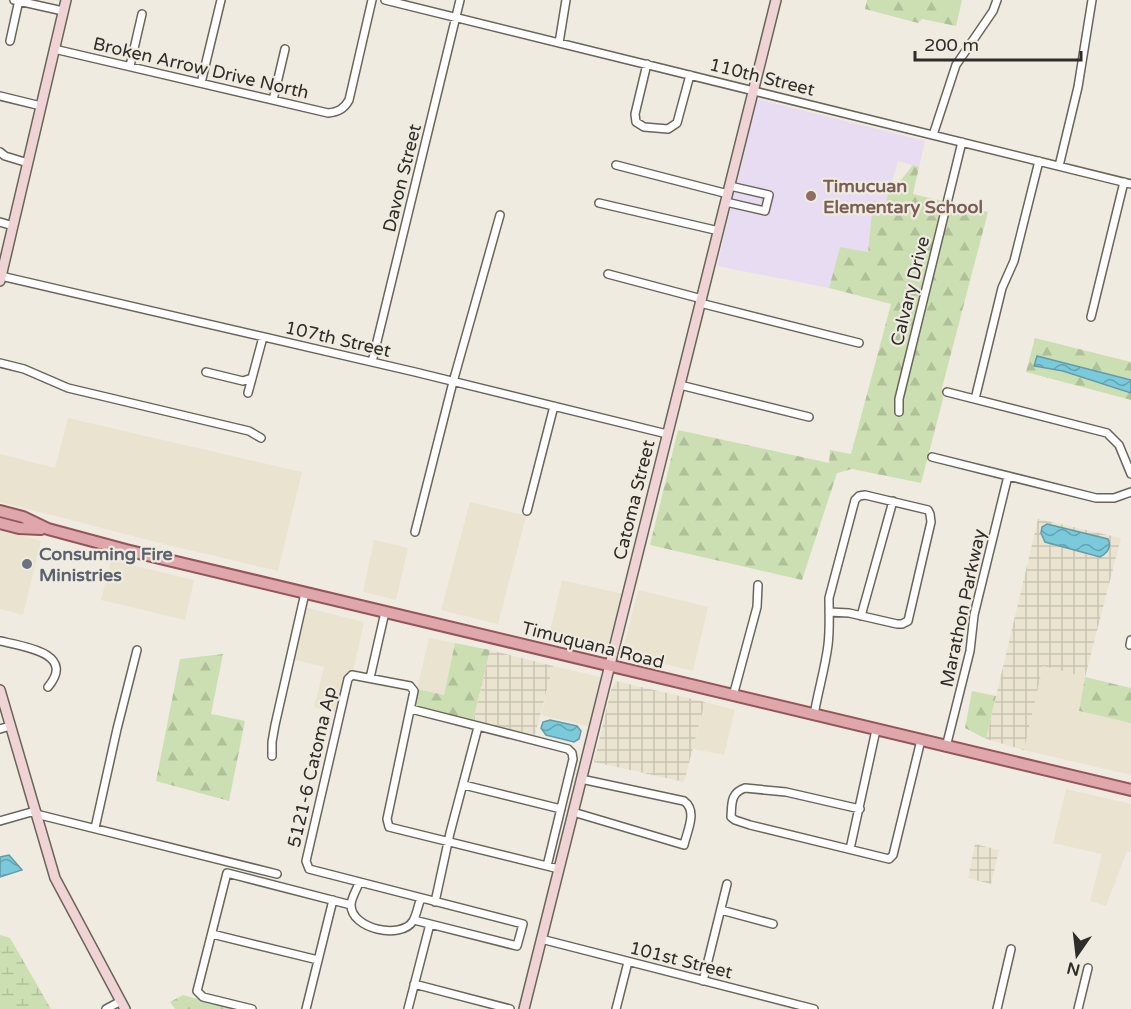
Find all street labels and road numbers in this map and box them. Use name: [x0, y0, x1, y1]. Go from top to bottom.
street label: Broken Arrow Drive North: [91, 32, 311, 104]
street label: 110th Street: [707, 53, 817, 101]
street label: Davon Street: [378, 122, 426, 234]
street label: Calvary Drive: [886, 234, 934, 348]
street label: 107th Street: [283, 316, 393, 362]
street label: Catoma Street: [608, 438, 660, 562]
street label: Marathon Parkway: [936, 527, 991, 689]
street label: Timuquana Road: [519, 617, 667, 673]
street label: 5121-6 Catoma Ap: [283, 684, 341, 850]
street label: 101st Street: [627, 937, 735, 983]

